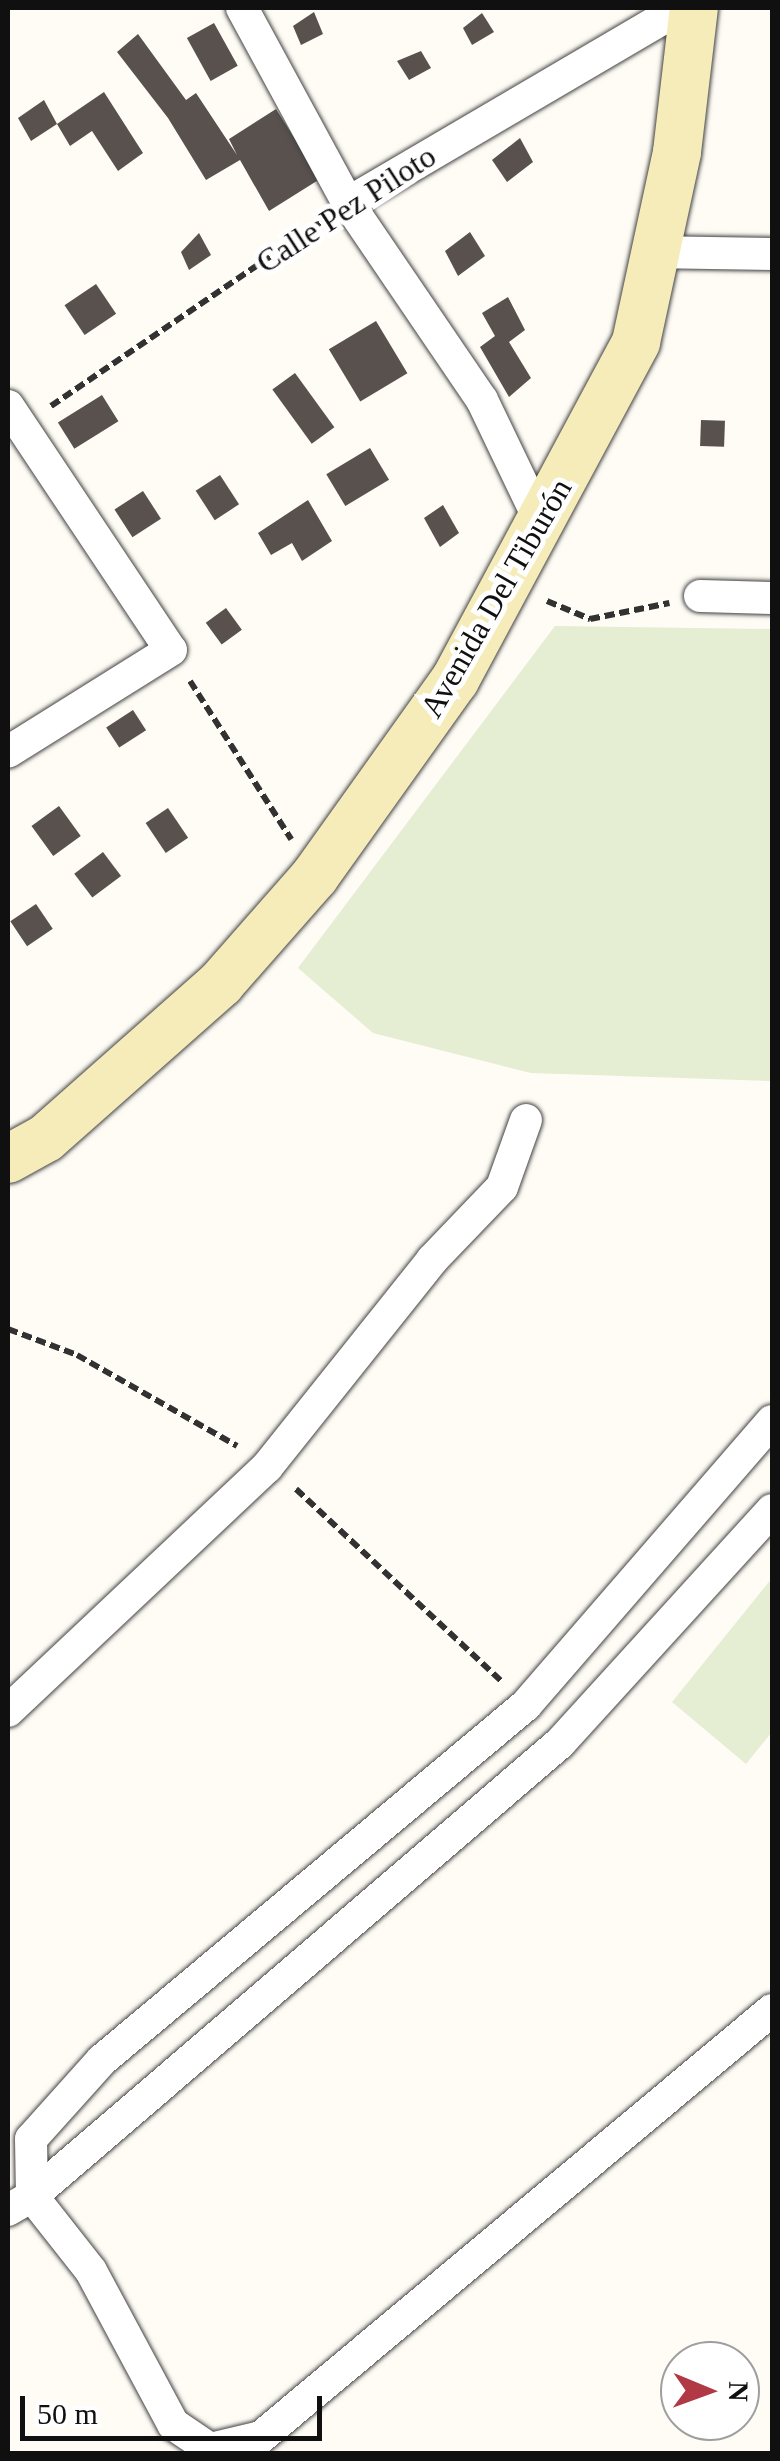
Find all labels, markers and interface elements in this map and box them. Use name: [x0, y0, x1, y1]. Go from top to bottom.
street label: Calle Pez Piloto: [249, 137, 443, 281]
street label: Avenida Del Tiburón: [412, 471, 580, 725]
north arrow: [660, 2341, 760, 2441]
scale bar: [25, 2376, 328, 2438]
text: N: [723, 2381, 754, 2402]
text: 50 m: [37, 2397, 98, 2430]

